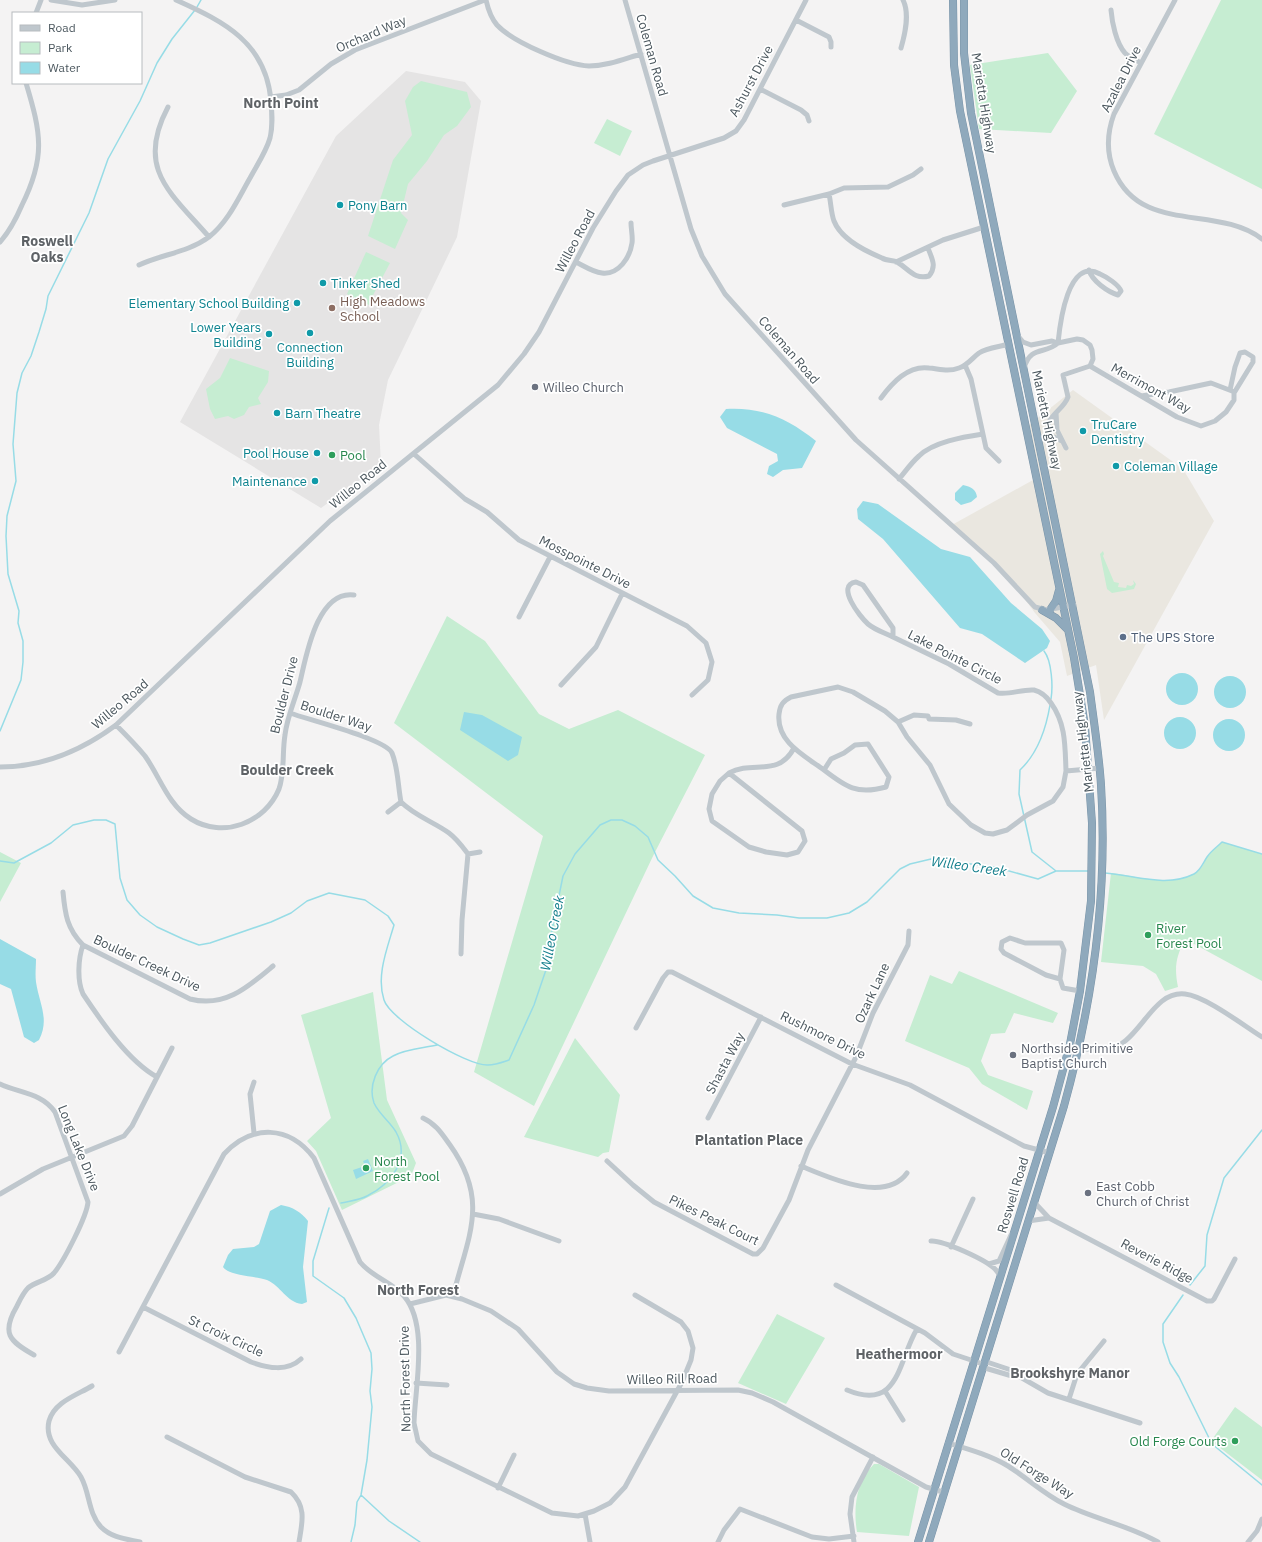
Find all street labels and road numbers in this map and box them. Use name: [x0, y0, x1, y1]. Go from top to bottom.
street label: Orchard Way: [333, 11, 409, 56]
street label: Coleman Road: [632, 12, 672, 98]
street label: Ashurst Drive: [725, 42, 777, 120]
street label: Azalea Drive: [1097, 43, 1145, 115]
street label: Marietta Highway: [968, 52, 1000, 155]
street label: Willeo Road: [551, 206, 599, 276]
street label: Coleman Road: [755, 312, 823, 388]
street label: Merrimont Way: [1108, 359, 1194, 417]
street label: Marietta Highway: [1028, 369, 1066, 472]
street label: Willeo Road: [326, 456, 390, 512]
street label: Mosspointe Drive: [536, 532, 634, 592]
street label: Lake Pointe Circle: [905, 626, 1005, 688]
street label: Boulder Drive: [266, 654, 302, 736]
street label: Willeo Road: [88, 675, 152, 733]
street label: Marietta Highway: [1068, 690, 1098, 793]
street label: Boulder Way: [298, 696, 374, 736]
street label: Boulder Creek Drive: [91, 931, 203, 995]
street label: Ozark Lane: [851, 960, 893, 1026]
street label: Rushmore Drive: [777, 1007, 869, 1063]
street label: Shasta Way: [702, 1029, 749, 1097]
street label: Long Lake Drive: [54, 1102, 104, 1194]
street label: Roswell Road: [993, 1155, 1033, 1235]
street label: Pikes Peak Court: [666, 1191, 762, 1249]
street label: Reverie Ridge: [1118, 1235, 1196, 1287]
street label: St Croix Circle: [186, 1311, 266, 1361]
street label: North Forest Drive: [396, 1326, 414, 1432]
street label: Willeo Rill Road: [626, 1370, 718, 1388]
street label: Old Forge Way: [997, 1444, 1077, 1503]

